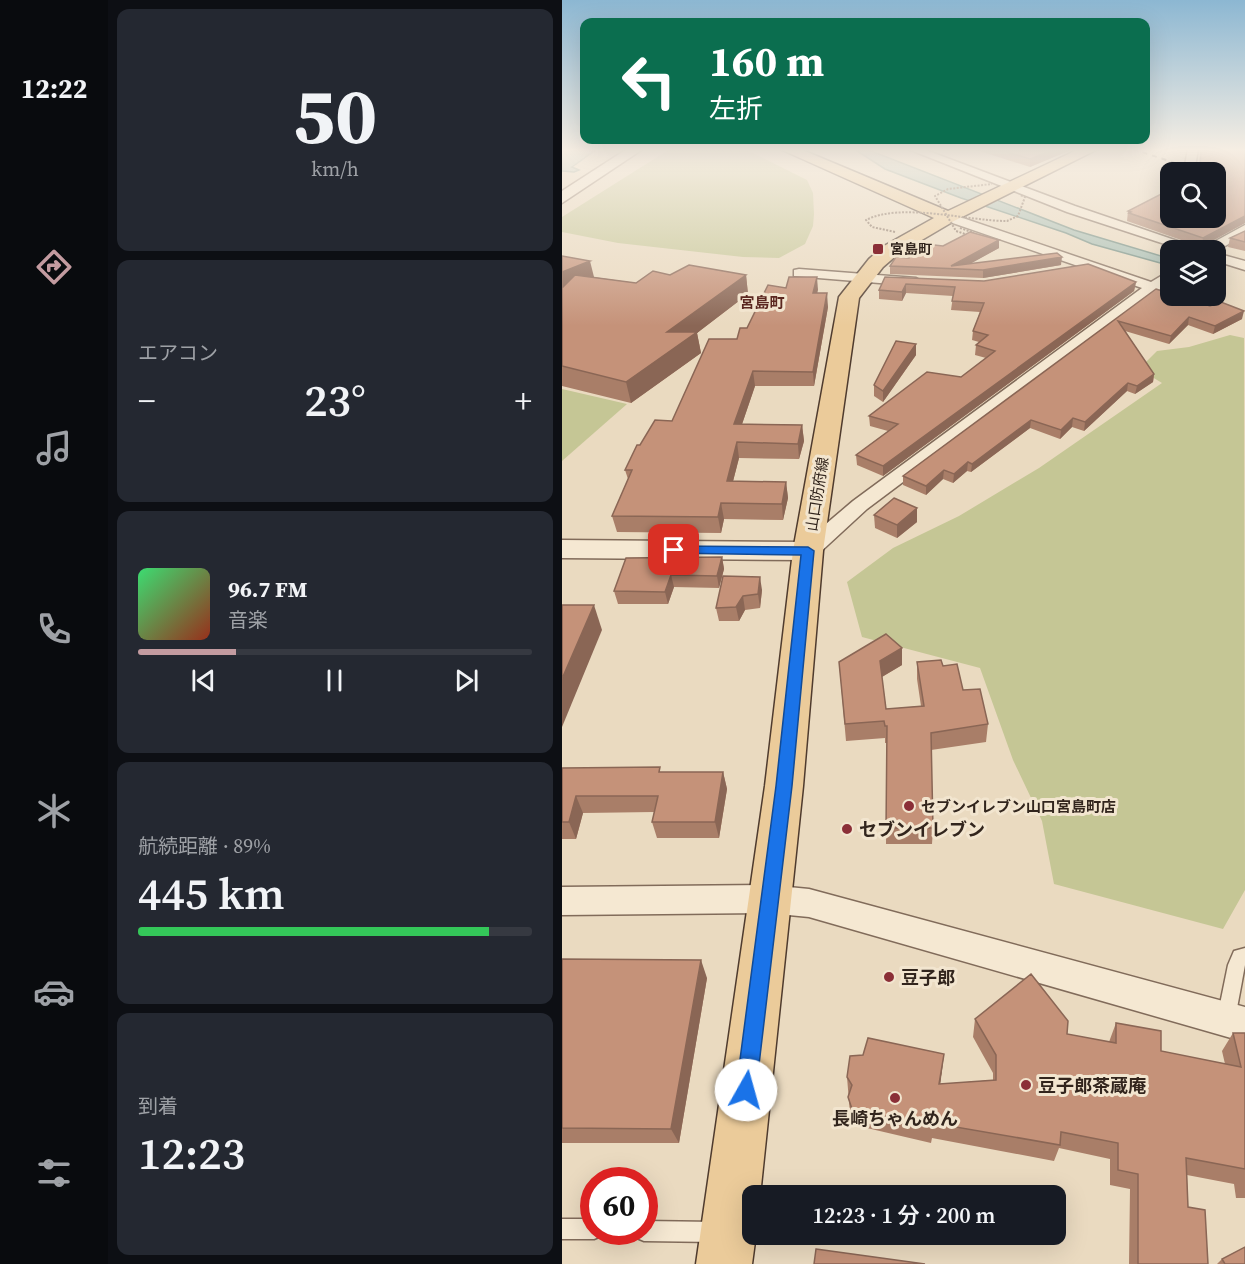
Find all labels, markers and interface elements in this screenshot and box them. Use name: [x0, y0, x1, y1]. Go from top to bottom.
text: 160 m: [709, 32, 824, 90]
icon: left: [610, 42, 688, 120]
text: 50: [293, 62, 377, 169]
text: 12:22: [21, 70, 87, 107]
text: 左折: [709, 90, 763, 127]
text: km/h: [311, 155, 359, 183]
map controls: [1160, 162, 1226, 306]
button: search: [1160, 162, 1226, 228]
place label: 宮島町: [890, 239, 932, 259]
button: layers: [1160, 240, 1226, 306]
marker: 宮島町: [871, 242, 885, 256]
icon: directions: [33, 246, 75, 288]
district label: 宮島町: [739, 292, 785, 313]
text: エアコン: [138, 339, 218, 367]
text: 23°: [304, 369, 366, 431]
text: −: [138, 378, 156, 423]
text: +: [515, 378, 532, 423]
icon: music: [33, 427, 75, 469]
street label: 山口防府線: [801, 455, 833, 533]
pin: [648, 524, 699, 575]
icon: arrive: [657, 533, 690, 566]
text: 96.7 FM: [228, 574, 307, 604]
text: 音楽: [228, 606, 268, 634]
icon: phone: [33, 608, 75, 650]
icon: previous: [187, 664, 220, 697]
icon: pause: [318, 664, 351, 697]
icon: next: [450, 664, 483, 697]
icon: climate: [33, 790, 75, 832]
place label: セブンイレブン山口宮島町店: [921, 796, 1116, 817]
marker: セブンイレブン山口宮島町店: [902, 799, 916, 813]
place label: セブンイレブン: [859, 817, 985, 842]
marker: セブンイレブン: [840, 822, 854, 836]
text: 航続距離 · 89%: [138, 832, 271, 860]
text: 445 km: [138, 862, 285, 924]
place label: 豆子郎: [901, 965, 955, 990]
marker: 豆子郎: [882, 970, 896, 984]
icon: car: [33, 971, 75, 1013]
position arrow: [714, 1058, 778, 1122]
place label: 豆子郎茶蔵庵: [1038, 1073, 1146, 1098]
marker: 豆子郎茶蔵庵: [1019, 1078, 1033, 1092]
marker: 長崎ちゃんめん: [888, 1091, 902, 1105]
text: 到着: [138, 1092, 178, 1120]
place label: 長崎ちゃんめん: [832, 1106, 958, 1131]
text: 12:23: [138, 1122, 245, 1184]
icon: filters: [33, 1152, 75, 1194]
speed limit sign: 60: [580, 1167, 658, 1245]
text: 12:23 · 1 分 · 200 m: [813, 1200, 995, 1230]

